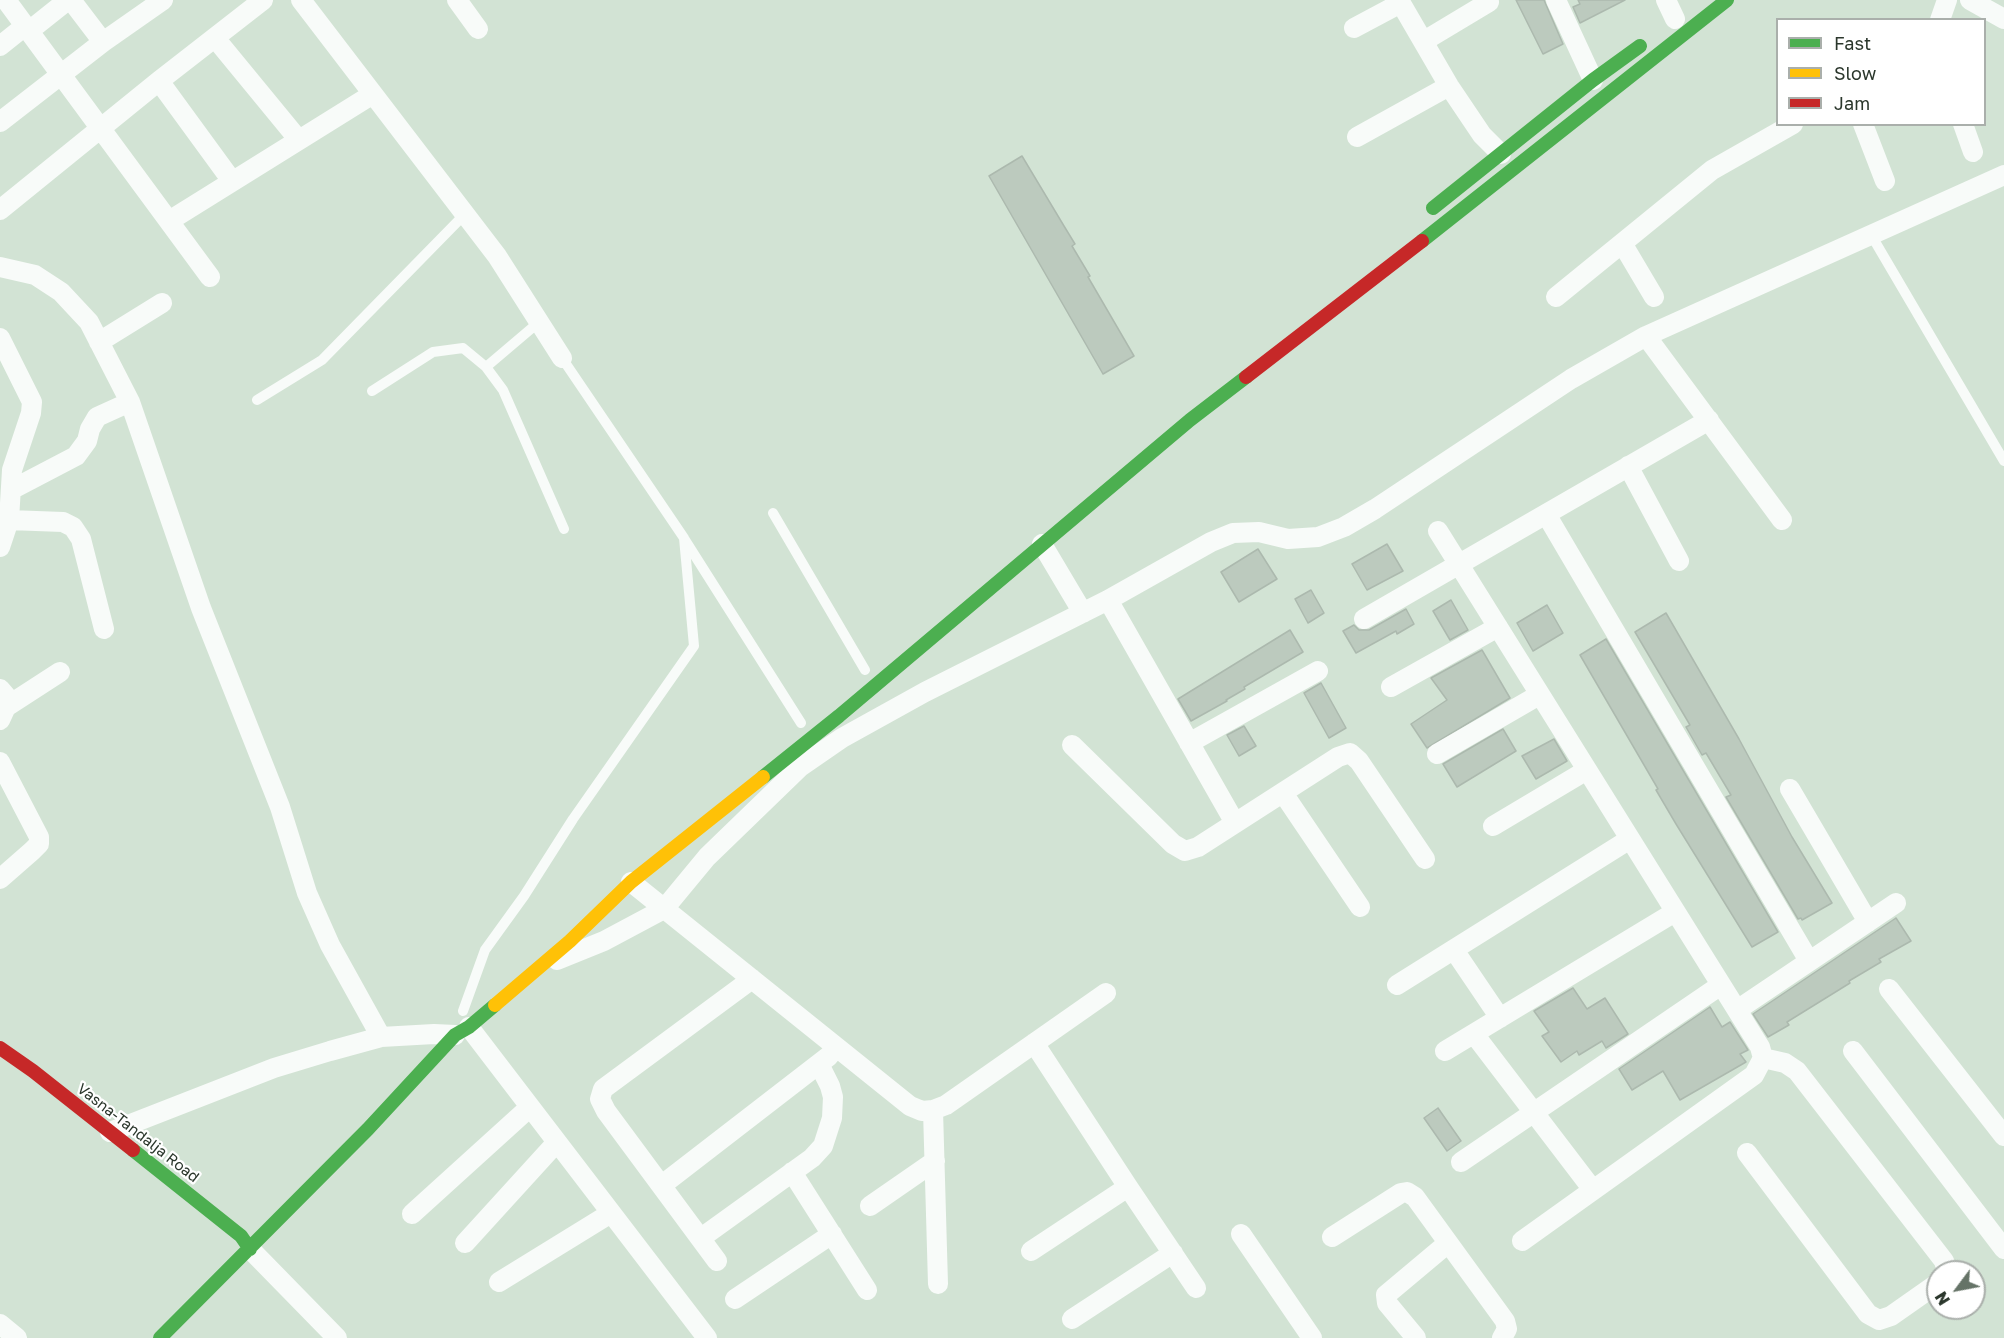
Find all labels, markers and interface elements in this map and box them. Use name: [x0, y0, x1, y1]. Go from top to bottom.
legend: [1776, 18, 1986, 126]
text: Fast: [1834, 32, 1871, 54]
text: Slow: [1834, 62, 1876, 84]
text: Jam: [1834, 92, 1870, 114]
street label: Vasna-Tandalja Road: [73, 1080, 203, 1186]
north arrow: [1926, 1260, 1986, 1320]
text: N: [1931, 1288, 1954, 1309]

